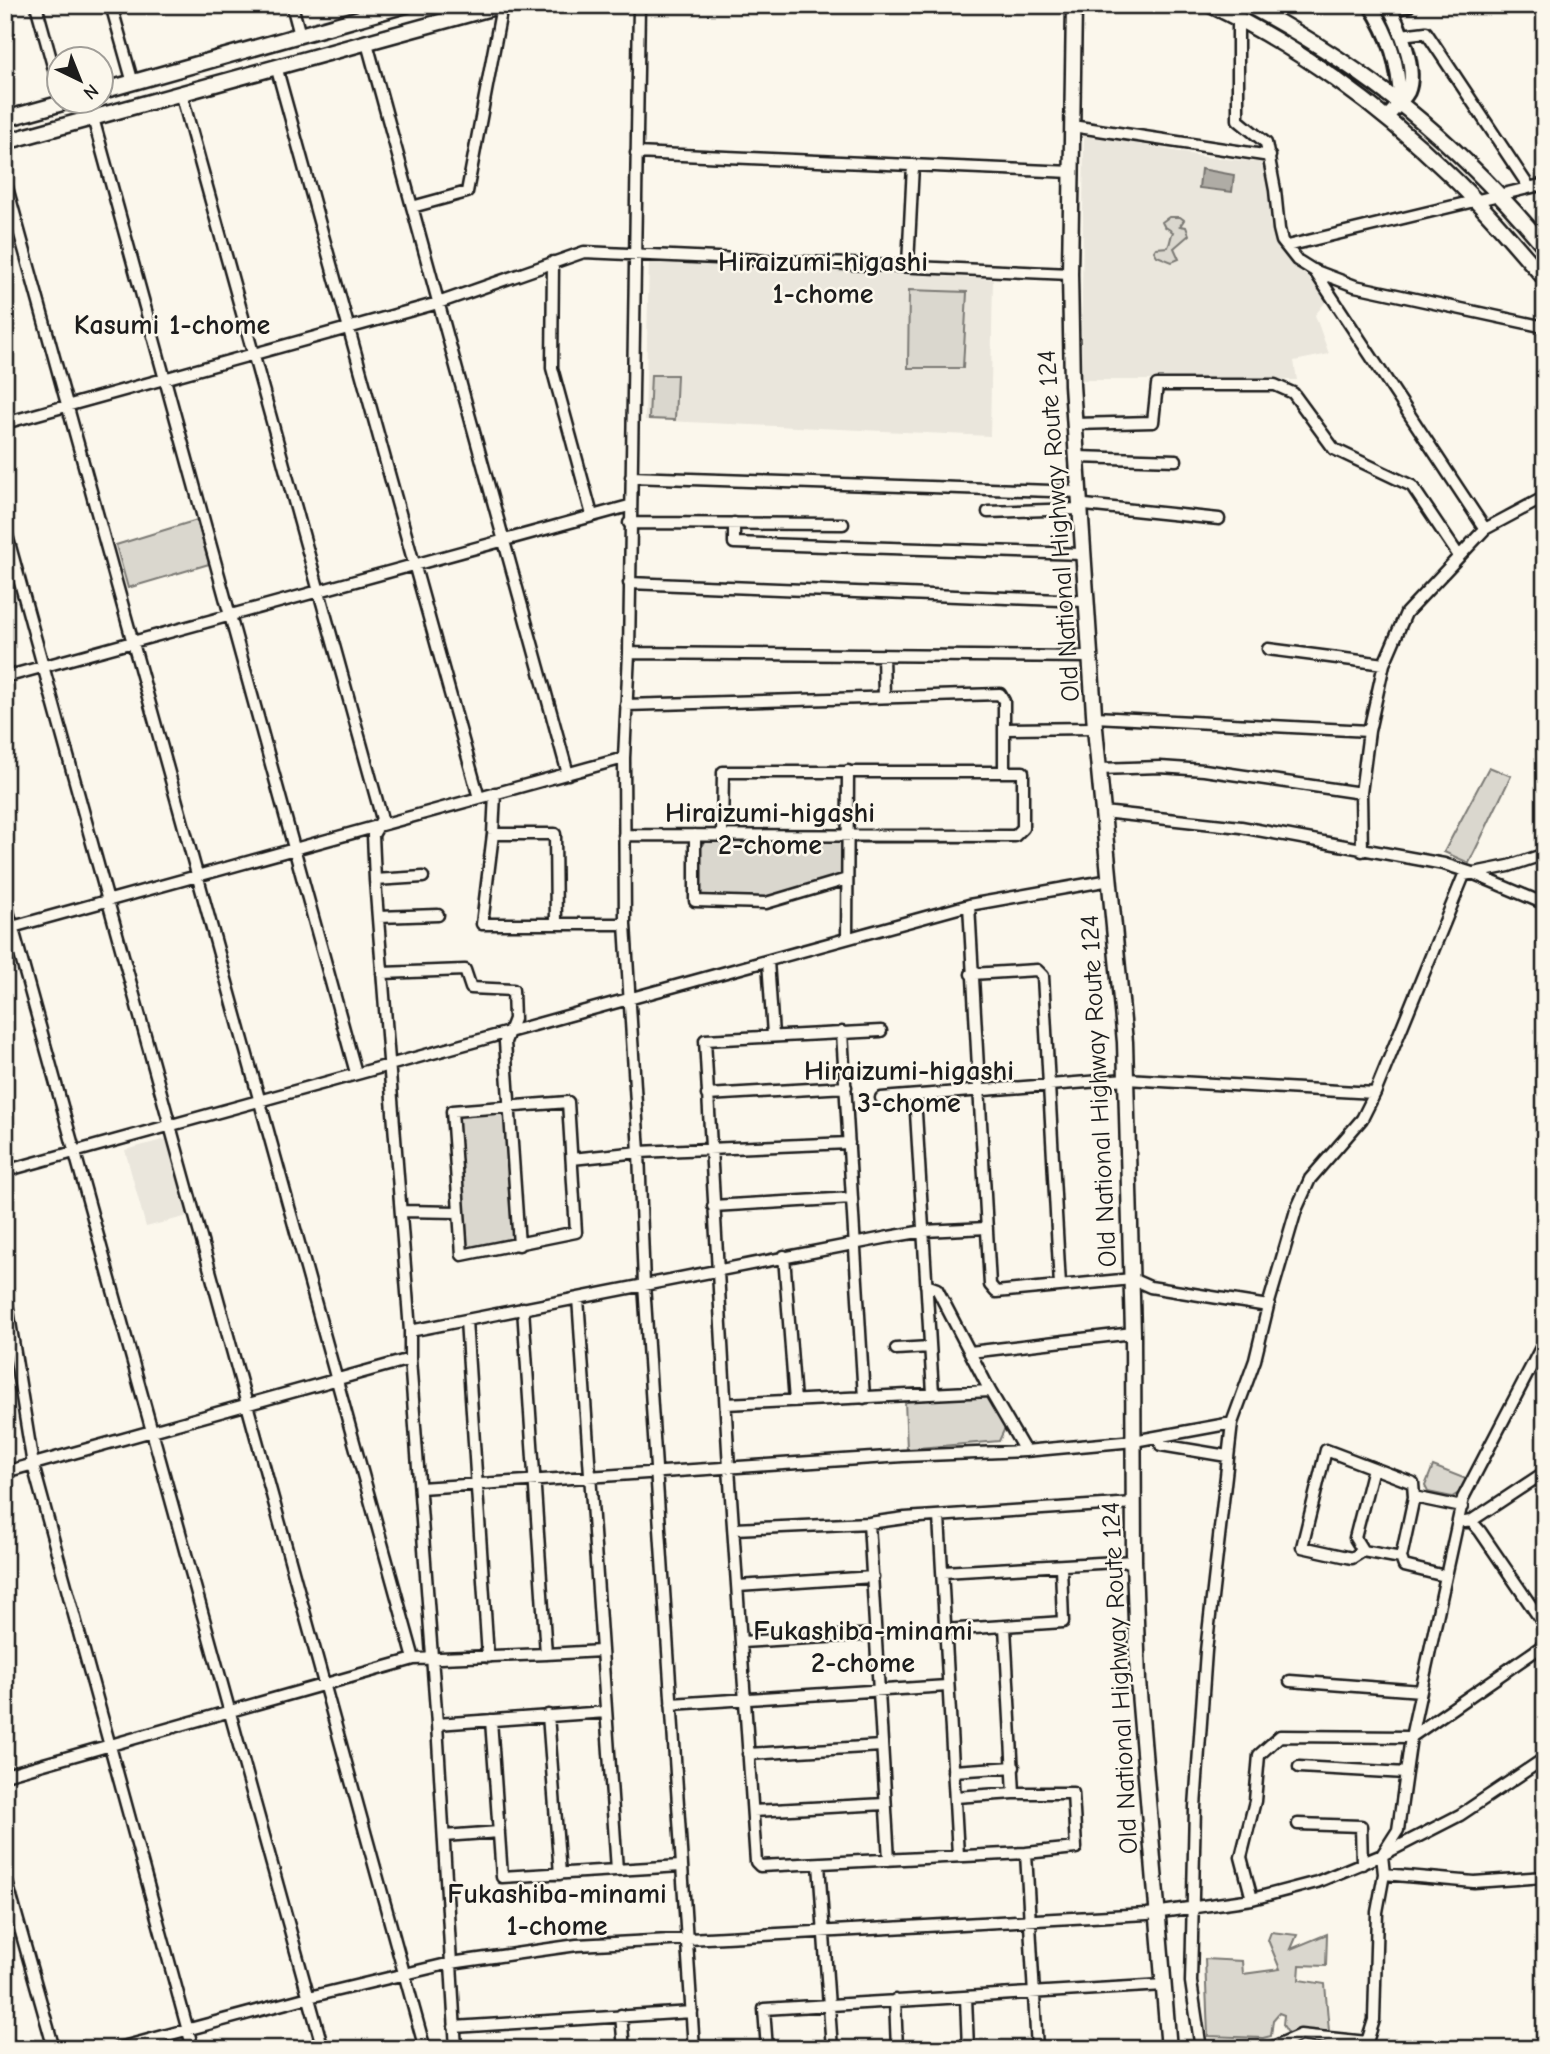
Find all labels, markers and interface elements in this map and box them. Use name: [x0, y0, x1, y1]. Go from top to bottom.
north arrow: [46, 46, 116, 116]
text: N: [79, 79, 103, 104]
district label: Hiraizumi-higashi 1-chome: [718, 246, 928, 310]
district label: Kasumi 1-chome: [74, 309, 270, 341]
street label: Old National Highway Route 124: [1032, 349, 1086, 703]
district label: Hiraizumi-higashi 2-chome: [665, 797, 875, 861]
street label: Old National Highway Route 124: [1075, 914, 1123, 1268]
district label: Hiraizumi-higashi 3-chome: [804, 1055, 1014, 1119]
street label: Old National Highway Route 124: [1096, 1501, 1144, 1855]
district label: Fukashiba-minami 2-chome: [753, 1615, 973, 1679]
district label: Fukashiba-minami 1-chome: [447, 1878, 667, 1942]

